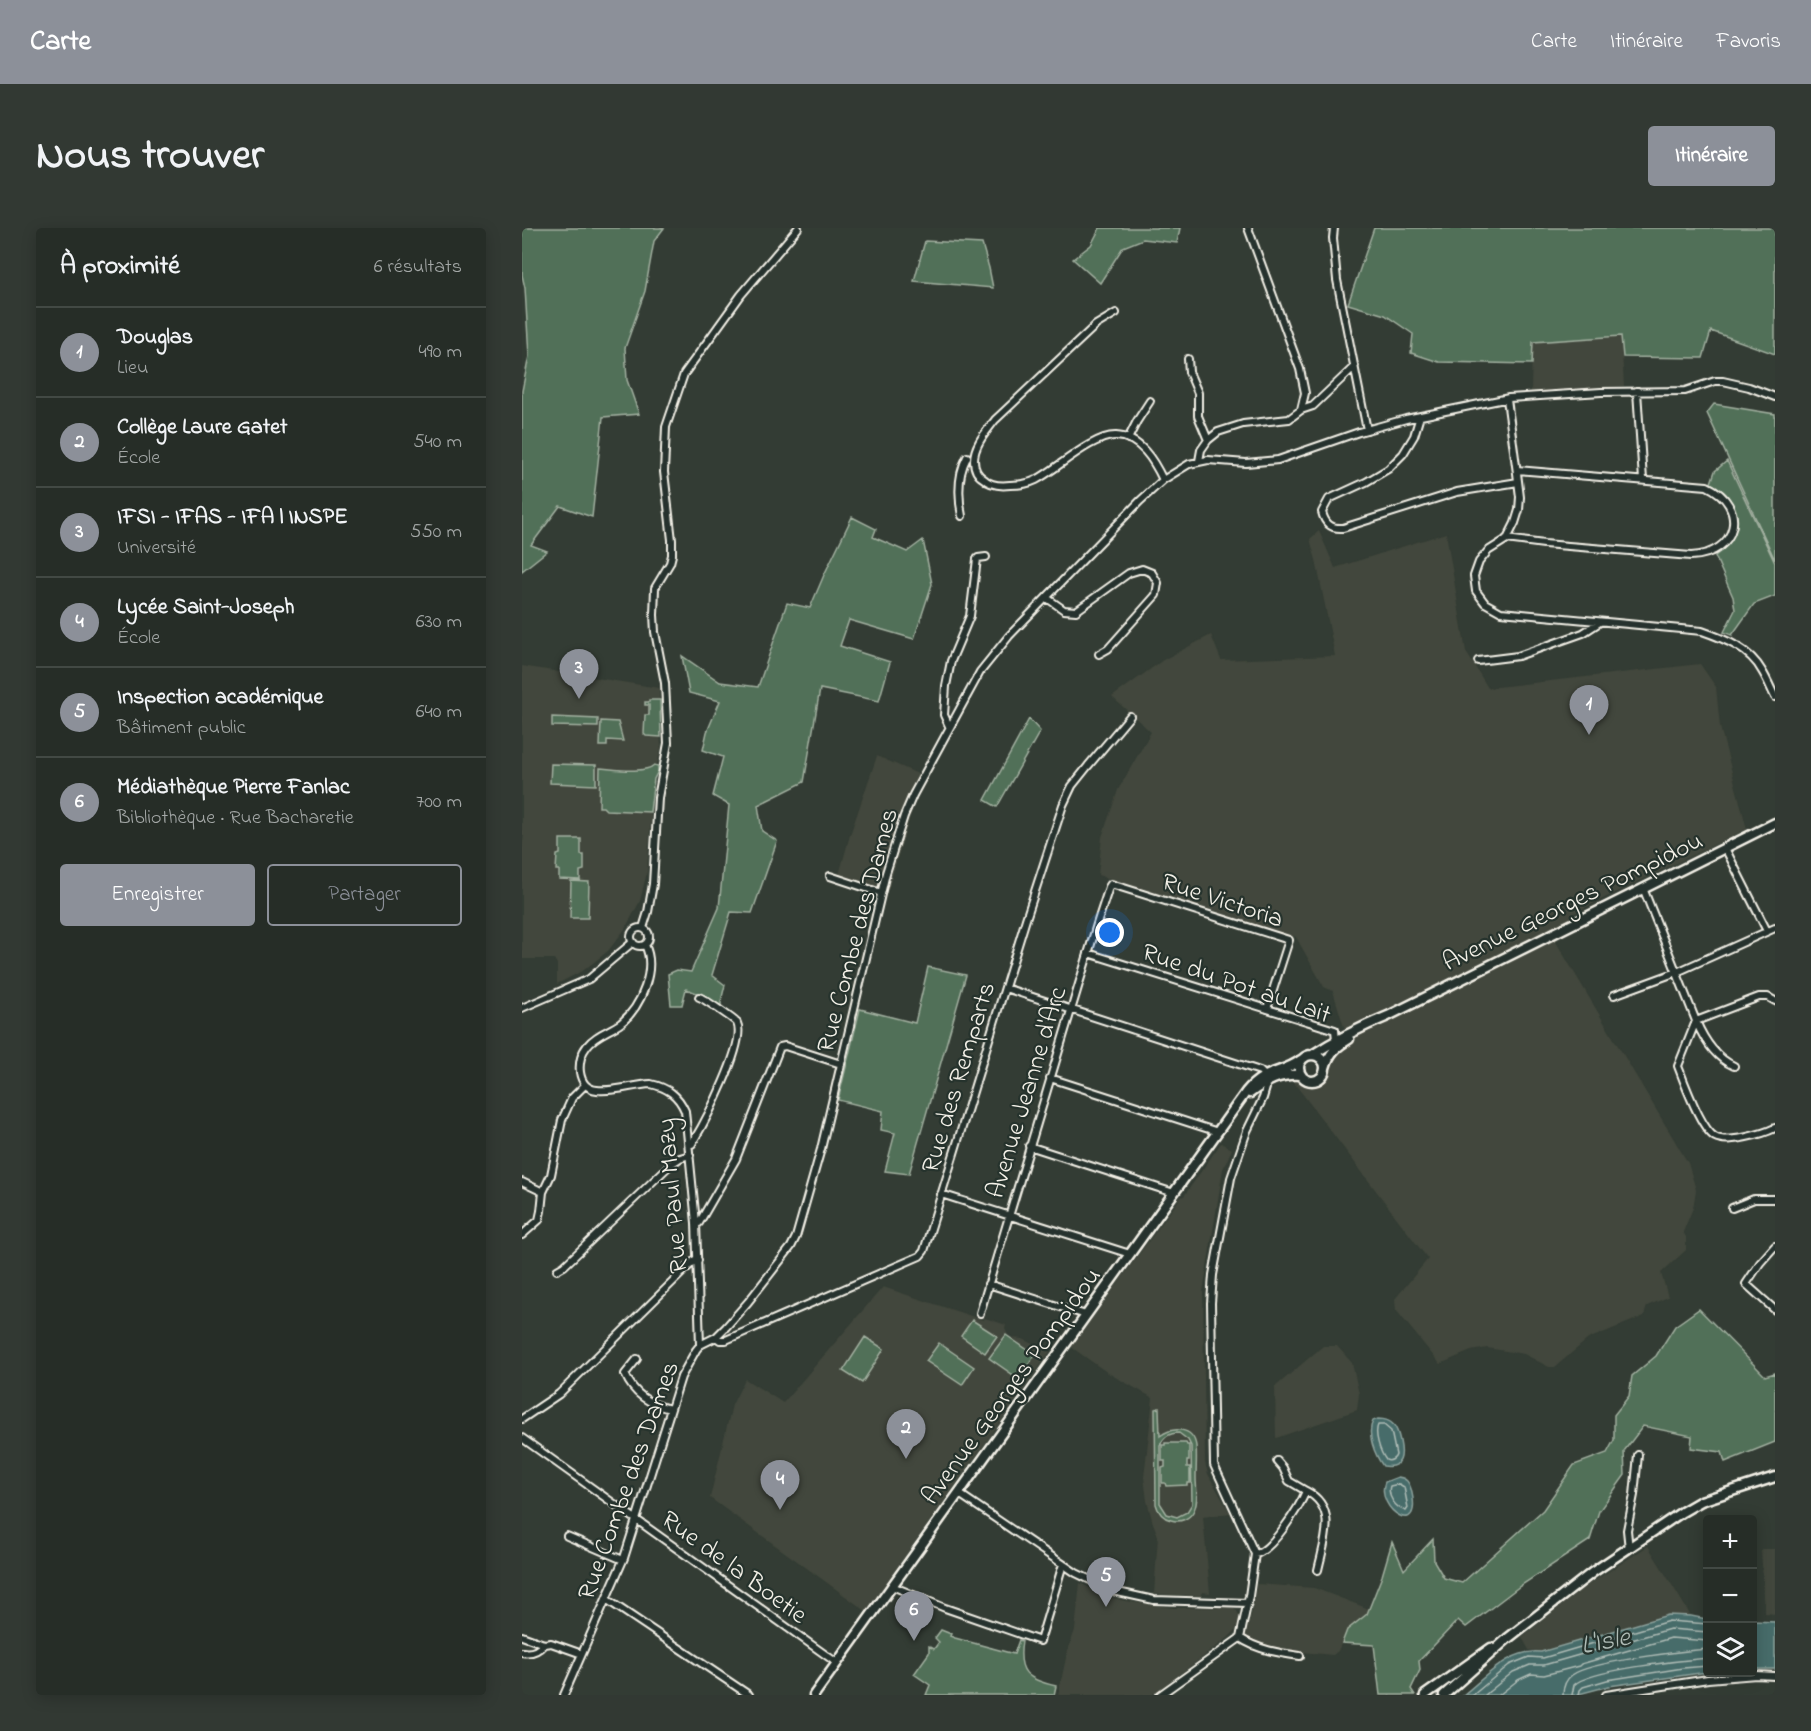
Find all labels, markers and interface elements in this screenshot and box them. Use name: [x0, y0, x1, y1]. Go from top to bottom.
text: Carte: [30, 22, 91, 63]
text: Carte: [1531, 27, 1577, 57]
text: Itinéraire: [1610, 27, 1683, 57]
text: Favoris: [1716, 27, 1781, 57]
text: Nous trouver: [36, 126, 264, 187]
button: Itinéraire: [1648, 126, 1775, 186]
text: À proximité: [60, 248, 180, 286]
text: 6 résultats: [374, 253, 462, 282]
text: Douglas: [117, 322, 193, 354]
text: 1: [76, 338, 83, 367]
text: 490 m: [419, 338, 462, 367]
text: Lieu: [117, 354, 148, 383]
text: Collège Laure Gatet: [117, 412, 287, 444]
text: 2: [75, 428, 84, 457]
text: 540 m: [413, 428, 462, 457]
text: École: [117, 444, 160, 473]
text: IFSI - IFAS - IFA | INSPE: [117, 502, 348, 534]
text: 3: [75, 518, 84, 547]
text: 550 m: [410, 518, 462, 547]
text: Université: [117, 534, 196, 563]
text: Lycée Saint-Joseph: [117, 592, 294, 624]
text: 4: [75, 608, 84, 637]
text: 630 m: [416, 608, 462, 637]
text: École: [117, 624, 160, 653]
pin: 3: [560, 650, 598, 699]
text: Inspection académique: [117, 682, 323, 714]
pin: 1: [1570, 686, 1608, 735]
text: 5: [74, 698, 85, 727]
text: 640 m: [416, 698, 462, 727]
text: Bâtiment public: [117, 714, 246, 743]
text: Médiathèque Pierre Fanlac: [117, 772, 350, 804]
text: 6: [75, 788, 84, 817]
text: 700 m: [416, 788, 462, 817]
text: Bibliothèque · Rue Bacharetie: [117, 804, 354, 833]
street label: Rue Combe des Dames: [808, 804, 910, 1057]
street label: Avenue Georges Pompidou: [1437, 823, 1710, 982]
button: Enregistrer: [60, 864, 255, 926]
button: Partager: [267, 864, 462, 926]
street label: Rue Victoria: [1156, 864, 1288, 939]
your location: [1095, 918, 1124, 947]
street label: Rue du Pot au Lait: [1136, 935, 1336, 1035]
street label: Rue des Remparts: [913, 978, 1007, 1178]
street label: Avenue Jeanne d'Arc: [978, 982, 1078, 1203]
street label: Rue Paul Mazy: [648, 1117, 700, 1275]
street label: Avenue Georges Pompidou: [913, 1260, 1112, 1514]
street label: Rue Combe des Dames: [569, 1356, 691, 1606]
pin: 2: [886, 1410, 926, 1459]
pin: 4: [760, 1460, 800, 1510]
street label: Rue de la Boetie: [652, 1502, 815, 1635]
map controls: [1703, 1515, 1757, 1677]
button: +: [1703, 1515, 1757, 1569]
pin: 5: [1086, 1558, 1126, 1607]
button: −: [1703, 1569, 1757, 1623]
pin: 6: [894, 1592, 934, 1641]
water label: L'Isle: [1577, 1618, 1635, 1666]
button: layers: [1703, 1623, 1757, 1677]

